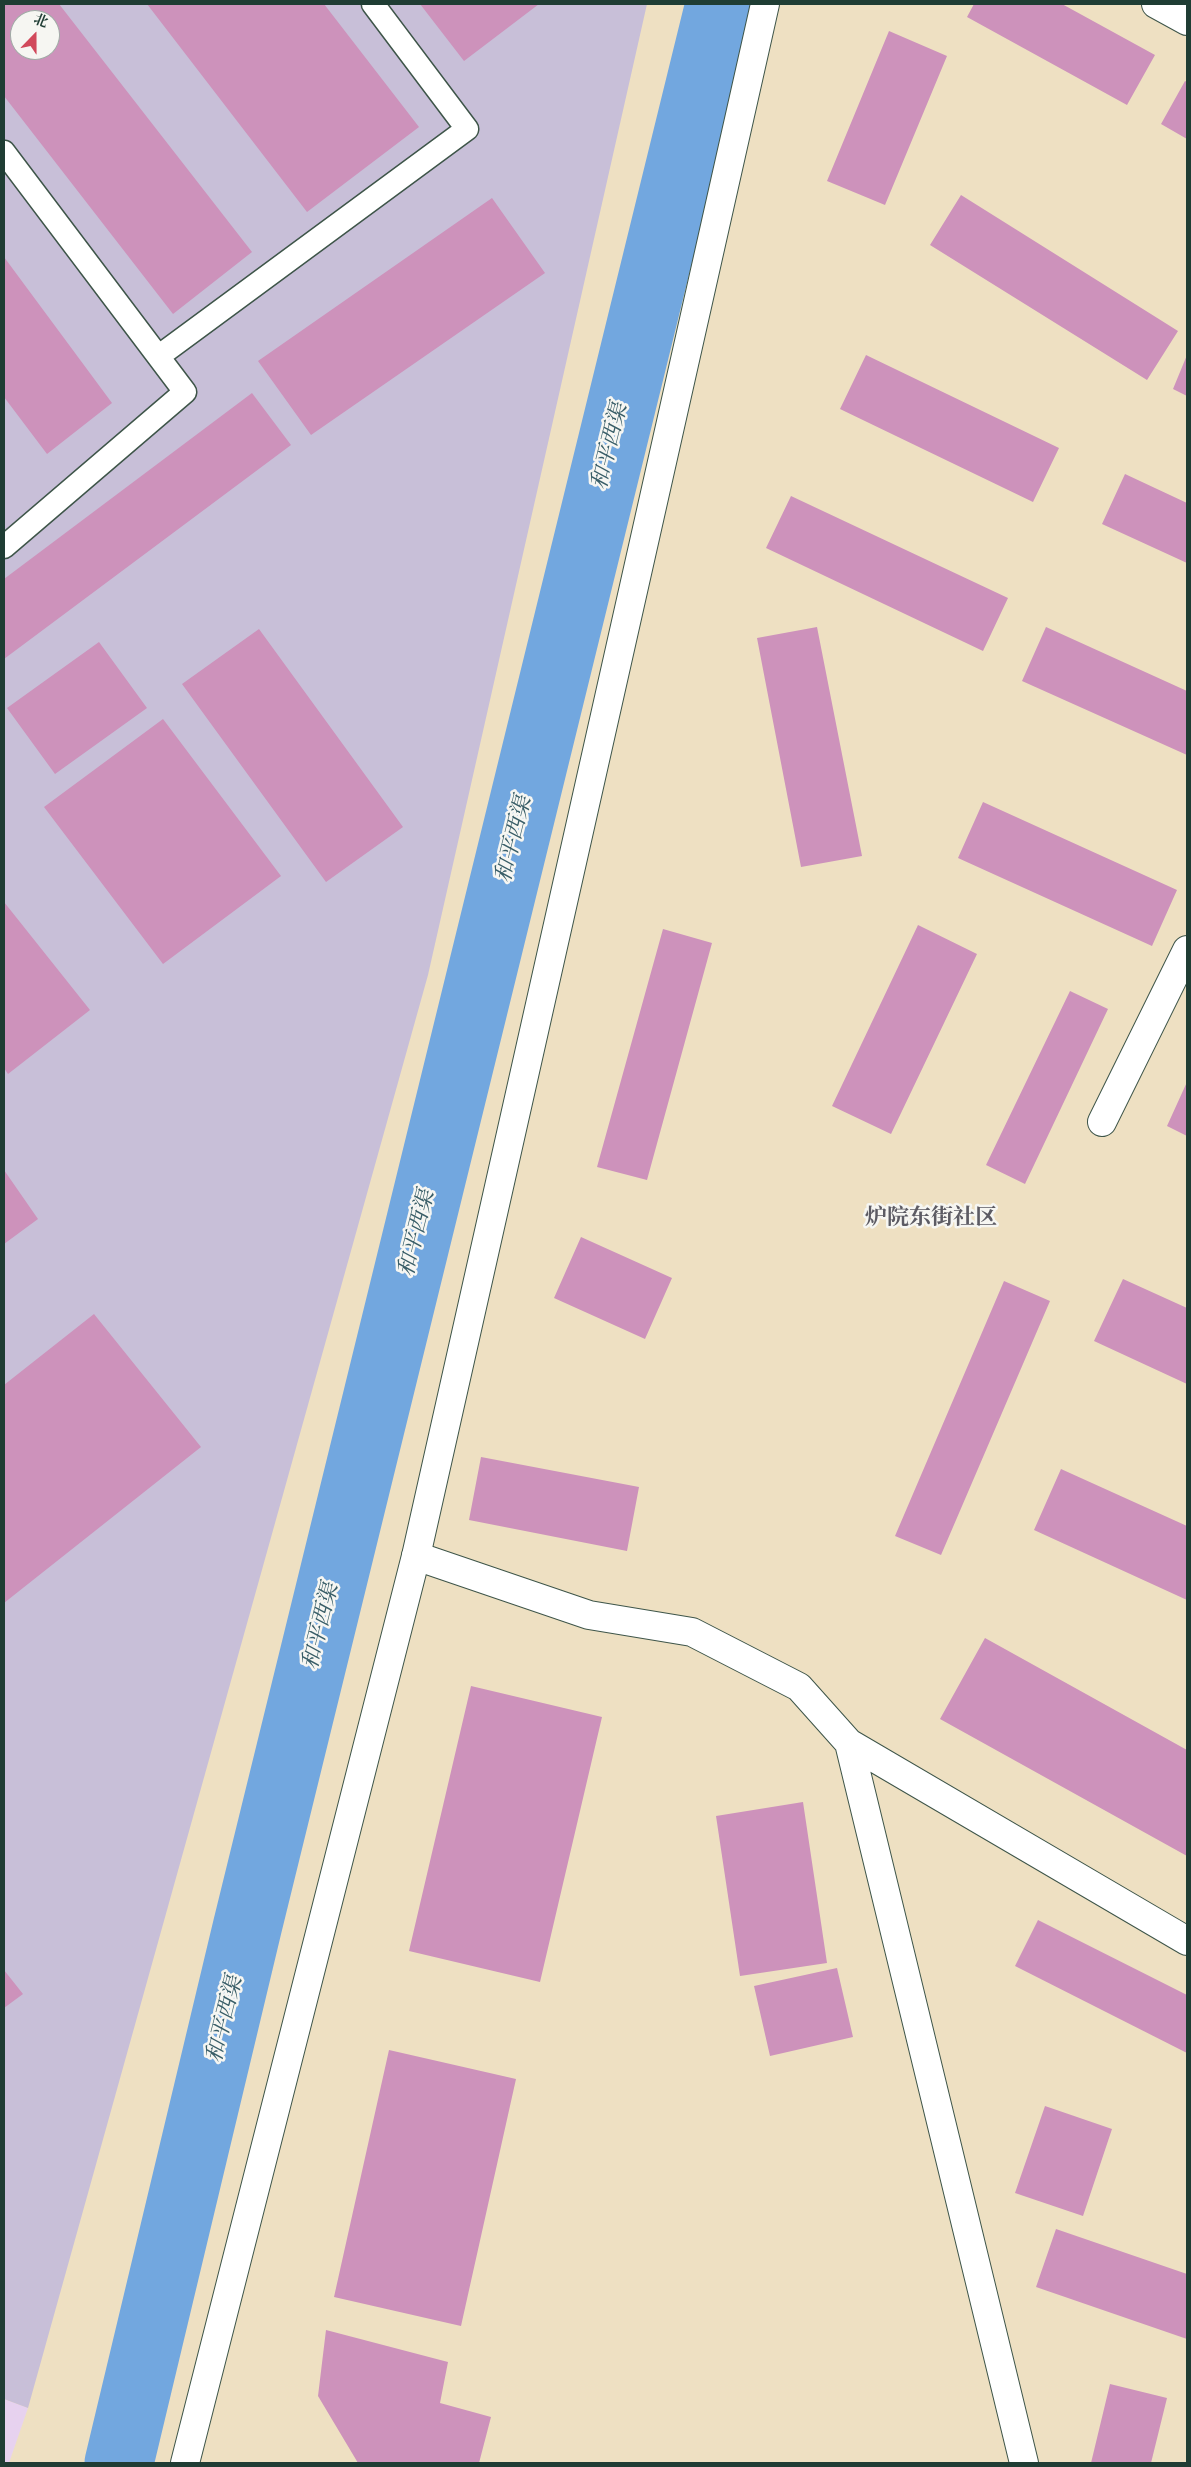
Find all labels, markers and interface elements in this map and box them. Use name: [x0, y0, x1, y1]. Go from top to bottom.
north arrow: [10, 10, 60, 60]
text: 北: [30, 10, 50, 34]
water label: 和平西渠: [589, 401, 635, 493]
water label: 和平西渠: [493, 794, 539, 886]
water label: 和平西渠: [396, 1188, 442, 1280]
district label: 炉院东街社区: [865, 1207, 997, 1233]
water label: 和平西渠: [300, 1581, 346, 1673]
water label: 和平西渠: [204, 1974, 250, 2066]

